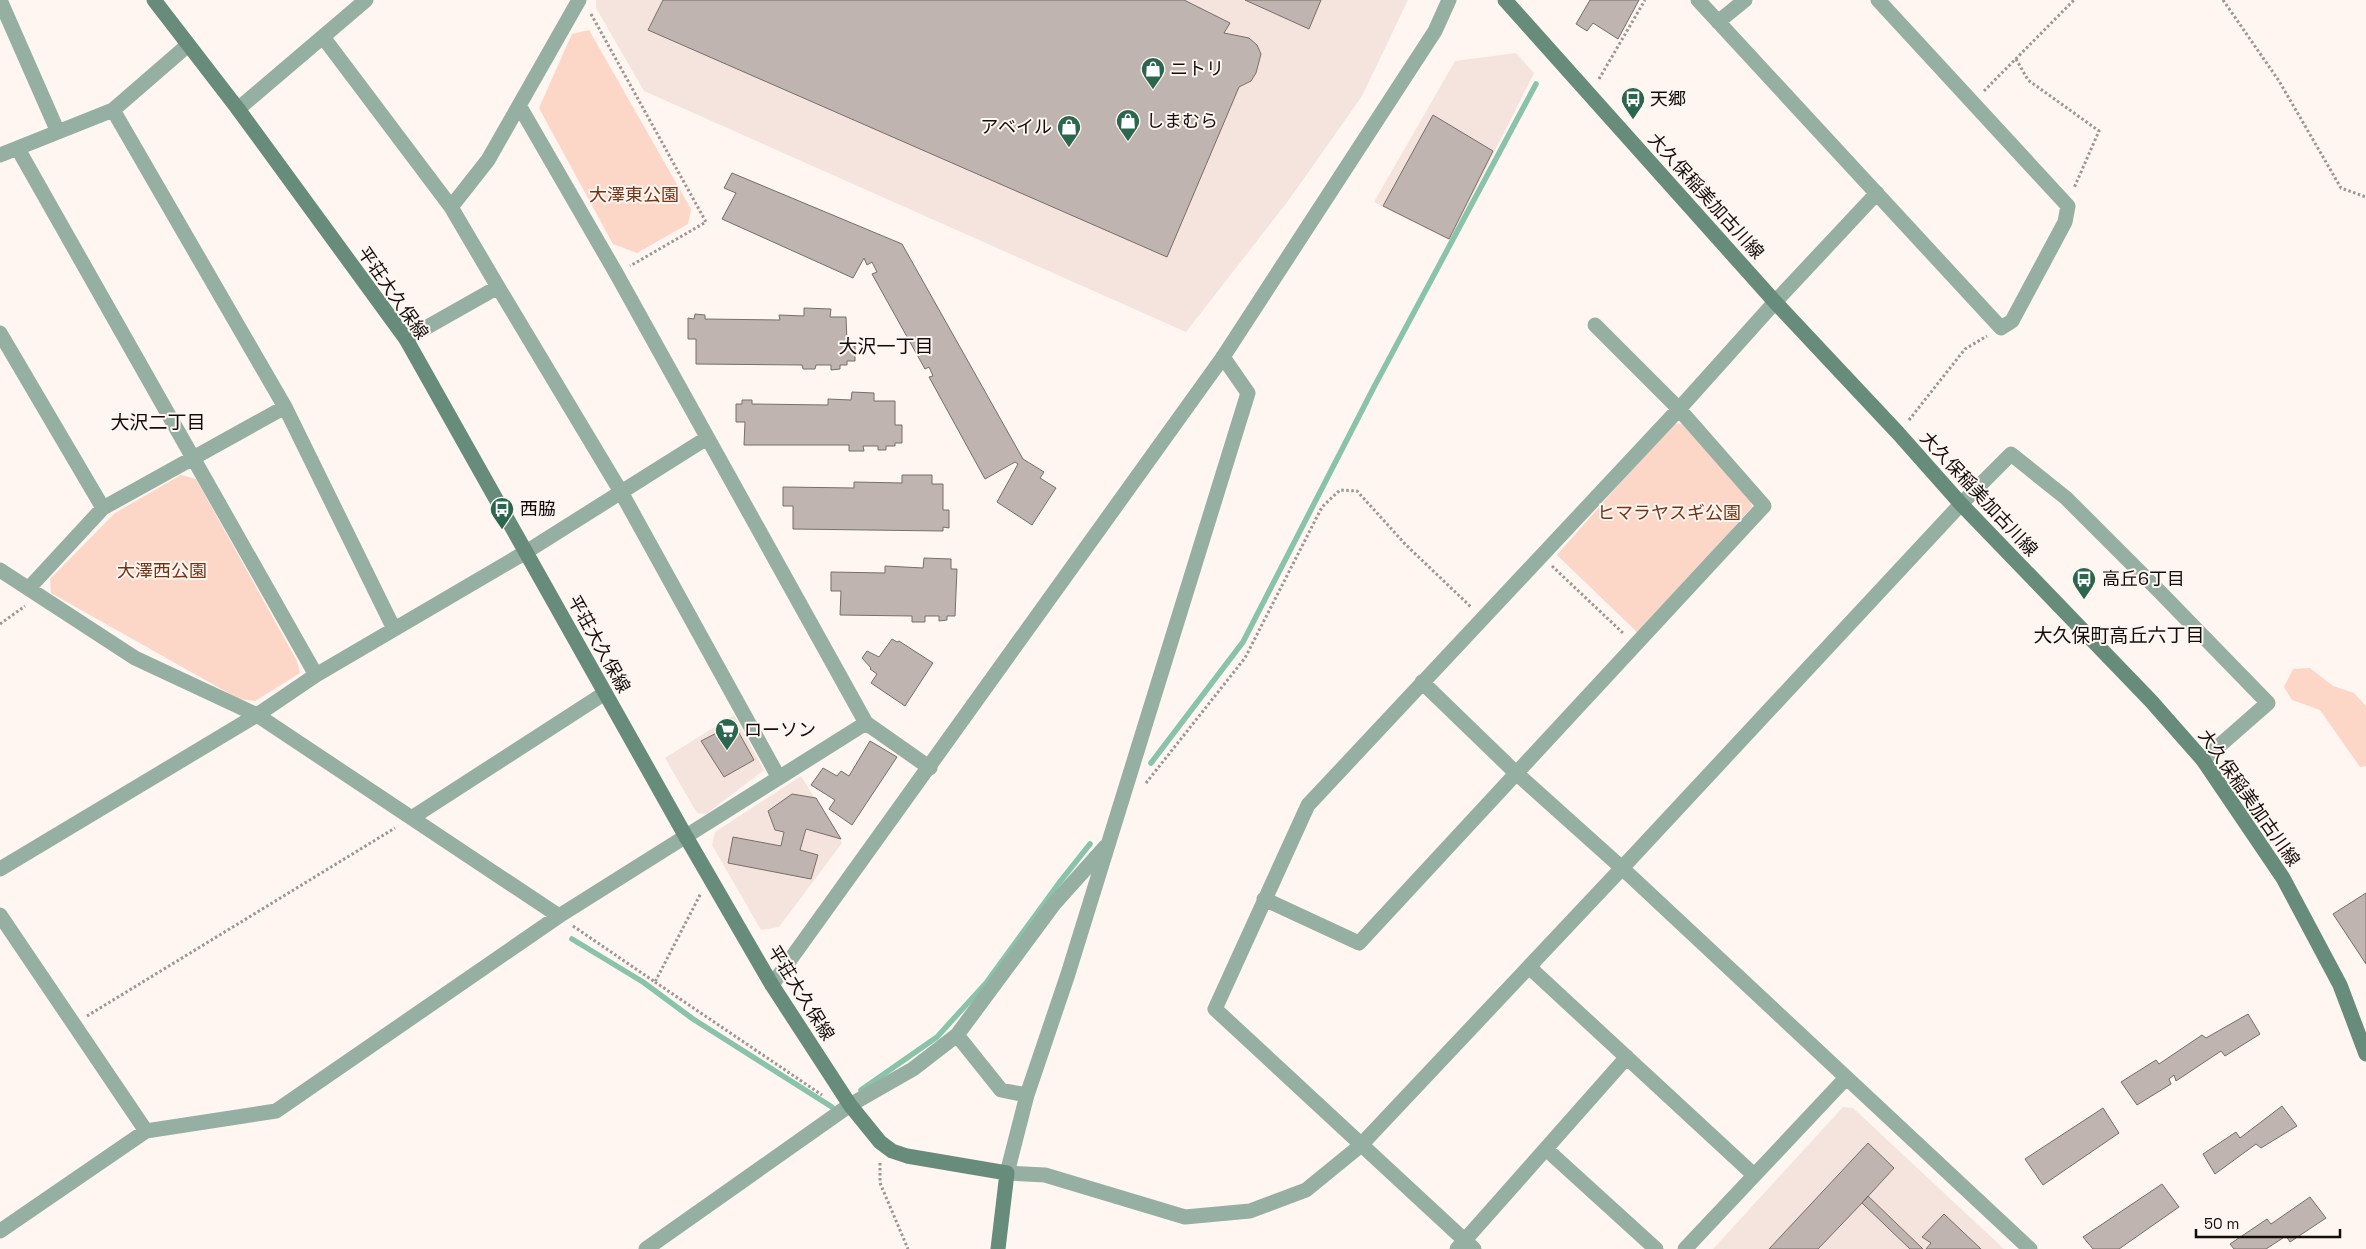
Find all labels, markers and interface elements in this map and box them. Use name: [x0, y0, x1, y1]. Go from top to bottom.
shop icon: ニトリ: [1140, 56, 1166, 90]
place label: ニトリ: [1170, 57, 1224, 80]
bus stop icon: 天郷: [1620, 86, 1646, 120]
place label: 天郷: [1650, 87, 1686, 110]
shop icon: しまむら: [1115, 108, 1141, 142]
place label: しまむら: [1146, 109, 1218, 132]
shop icon: アベイル: [1056, 114, 1082, 148]
place label: アベイル: [980, 115, 1052, 138]
street label: 大久保稲美加古川線: [1644, 128, 1769, 264]
park label: 大澤東公園: [589, 183, 679, 206]
street label: 平荘大久保線: [353, 242, 434, 344]
district label: 大沢一丁目: [838, 334, 934, 359]
district label: 大沢二丁目: [110, 410, 206, 435]
street label: 大久保稲美加古川線: [1916, 427, 2043, 561]
bus stop icon: 西脇: [489, 496, 515, 530]
place label: 西脇: [520, 497, 556, 520]
park label: ヒマラヤスギ公園: [1597, 501, 1741, 524]
park label: 大澤西公園: [117, 559, 207, 582]
bus stop icon: 高丘6丁目: [2071, 566, 2097, 600]
place label: 高丘6丁目: [2102, 567, 2185, 590]
street label: 平荘大久保線: [563, 591, 636, 697]
district label: 大久保町高丘六丁目: [2033, 623, 2205, 648]
supermarket icon: ローソン: [714, 717, 740, 751]
place label: ローソン: [744, 718, 816, 741]
street label: 大久保稲美加古川線: [2194, 725, 2305, 871]
street label: 平荘大久保線: [763, 941, 840, 1045]
scale bar: [2196, 1206, 2340, 1238]
text: 50 m: [2204, 1214, 2239, 1233]

